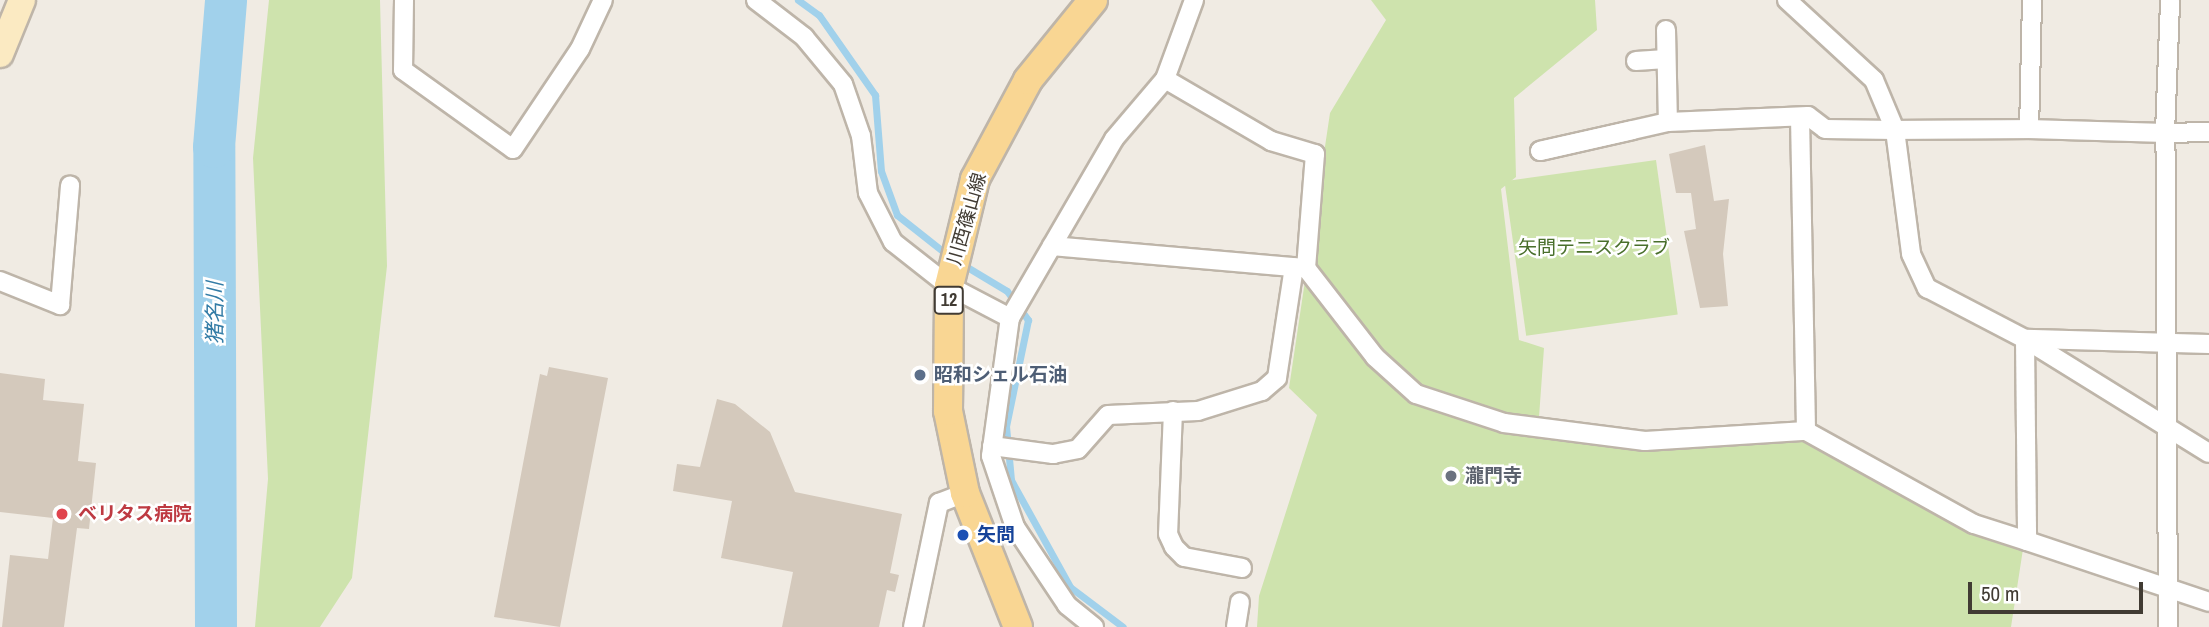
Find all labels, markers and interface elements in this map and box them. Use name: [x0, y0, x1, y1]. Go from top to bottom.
street label: 川西篠山線: [943, 170, 991, 268]
park label: 矢問テニスクラブ: [1518, 237, 1670, 259]
water label: 猪名川: [202, 282, 228, 344]
road number: 12: [933, 286, 965, 314]
place label: 昭和シェル石油: [934, 364, 1067, 386]
marker: 昭和シェル石油: [912, 367, 928, 383]
place label: 瀧門寺: [1465, 465, 1522, 487]
marker: 瀧門寺: [1443, 468, 1459, 484]
place label: ベリタス病院: [78, 503, 192, 525]
marker: ベリタス病院: [52, 504, 72, 524]
place label: 矢問: [977, 524, 1015, 546]
marker: 矢問: [955, 527, 971, 543]
scale bar: [1971, 568, 2146, 612]
text: 50 m: [1981, 579, 2019, 608]

